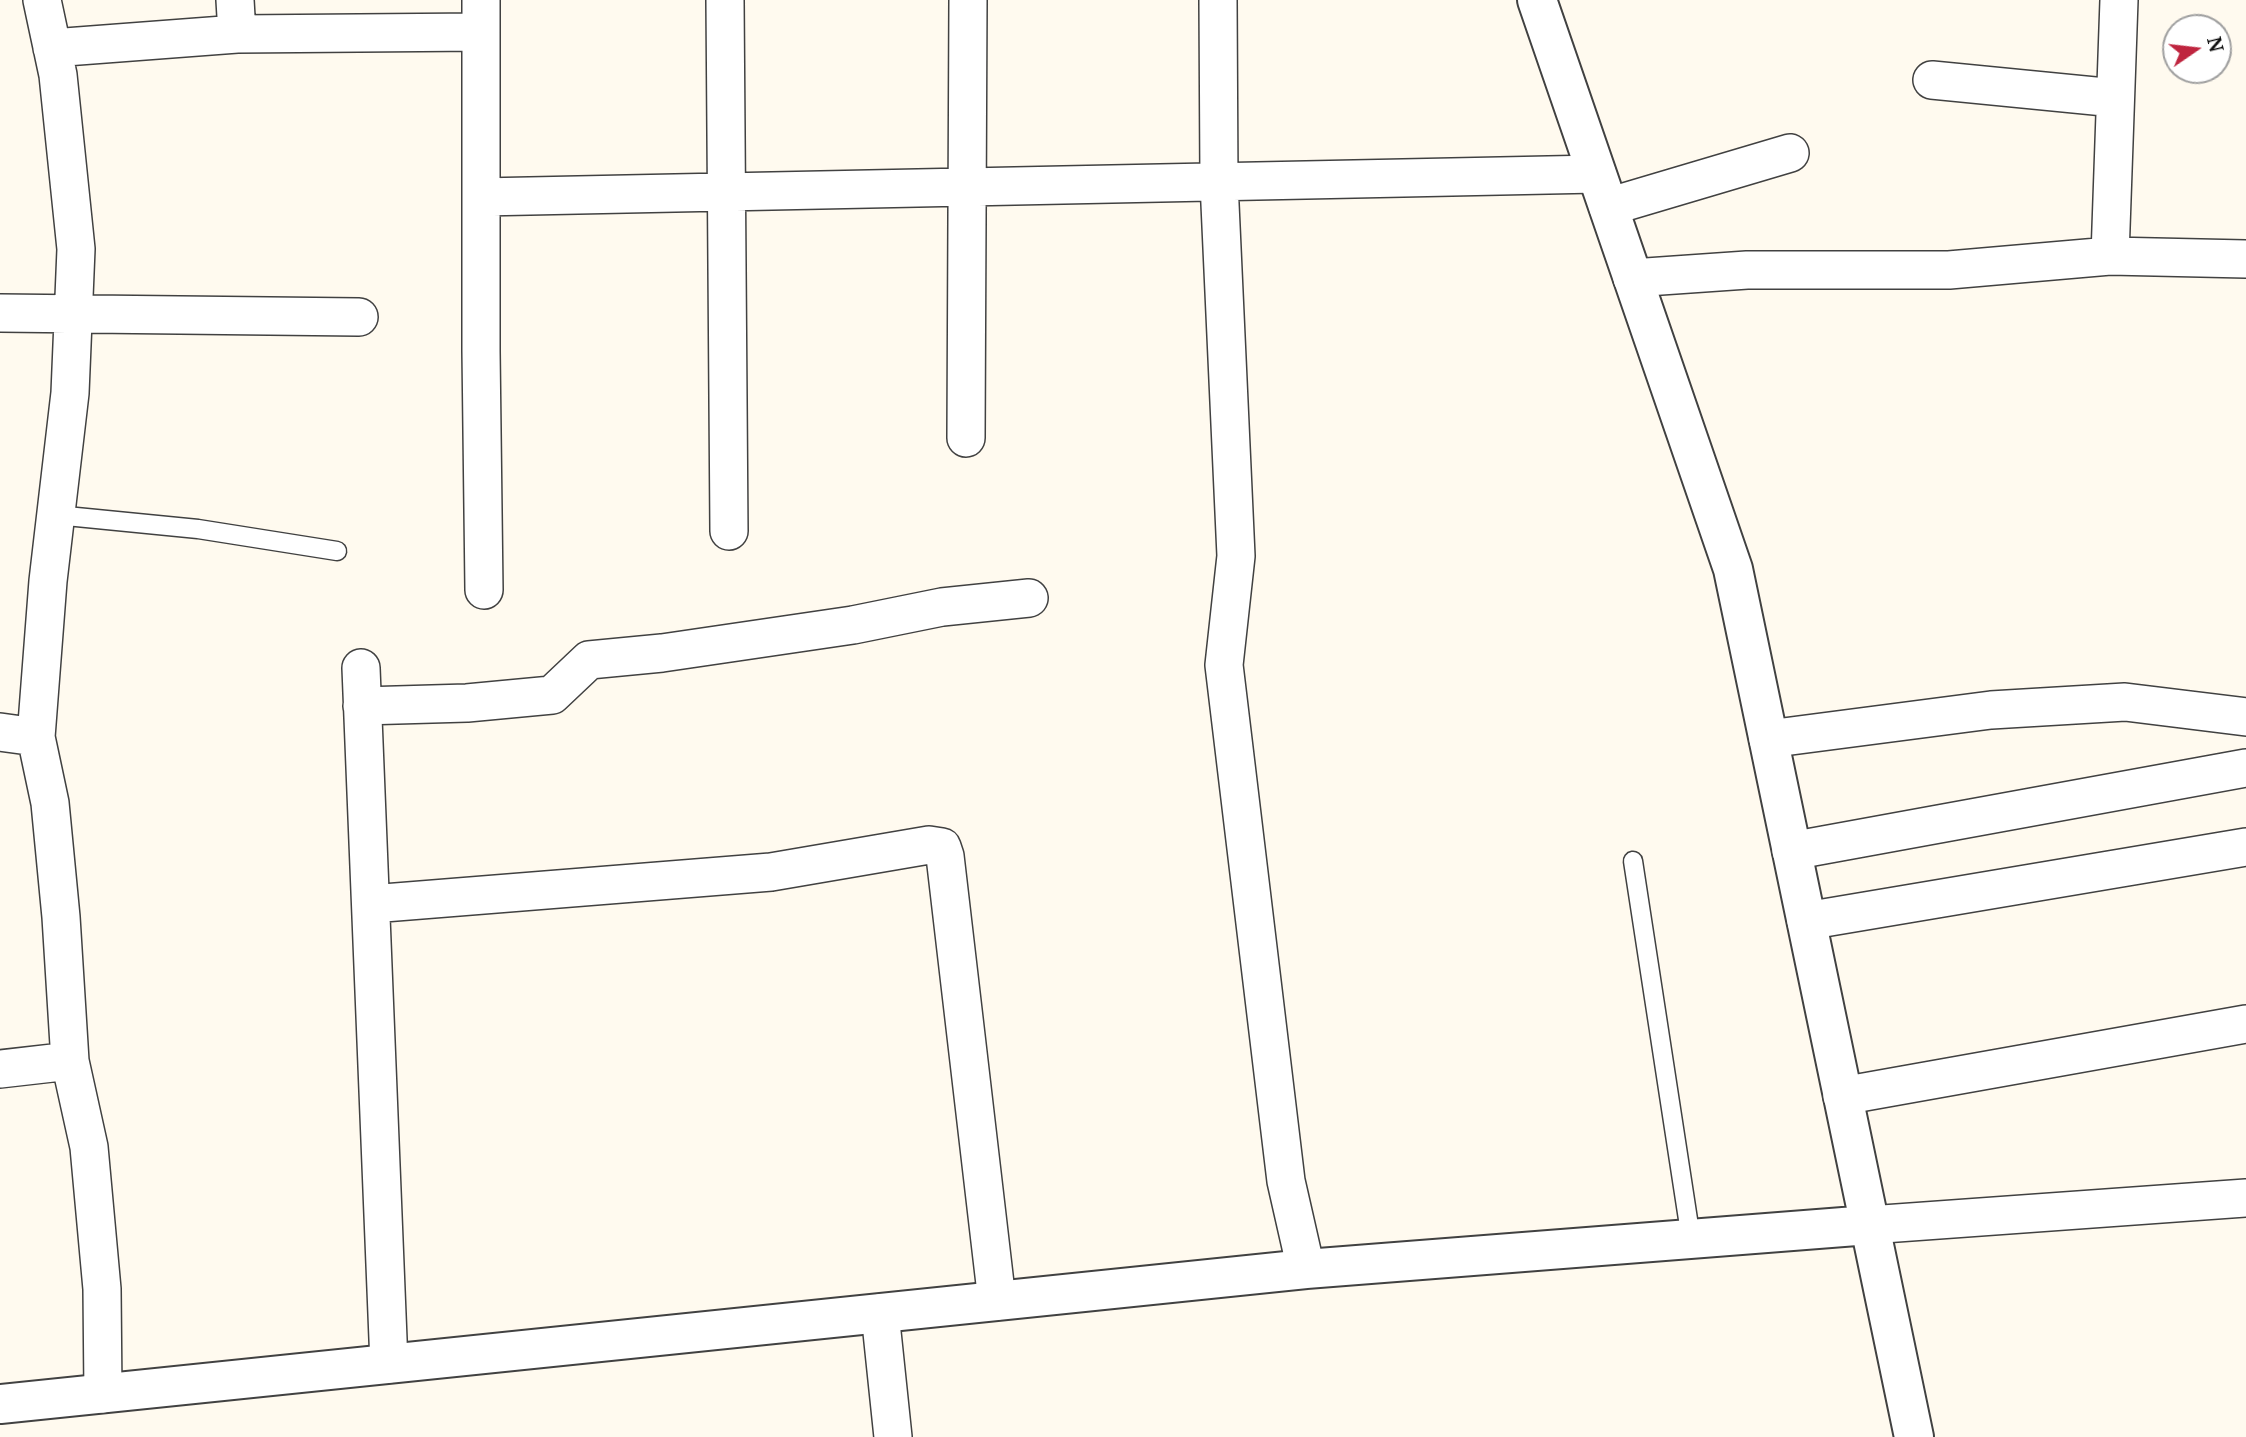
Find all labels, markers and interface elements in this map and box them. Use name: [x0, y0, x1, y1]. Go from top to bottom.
north arrow: [2162, 14, 2232, 84]
text: N: [2201, 34, 2230, 55]

